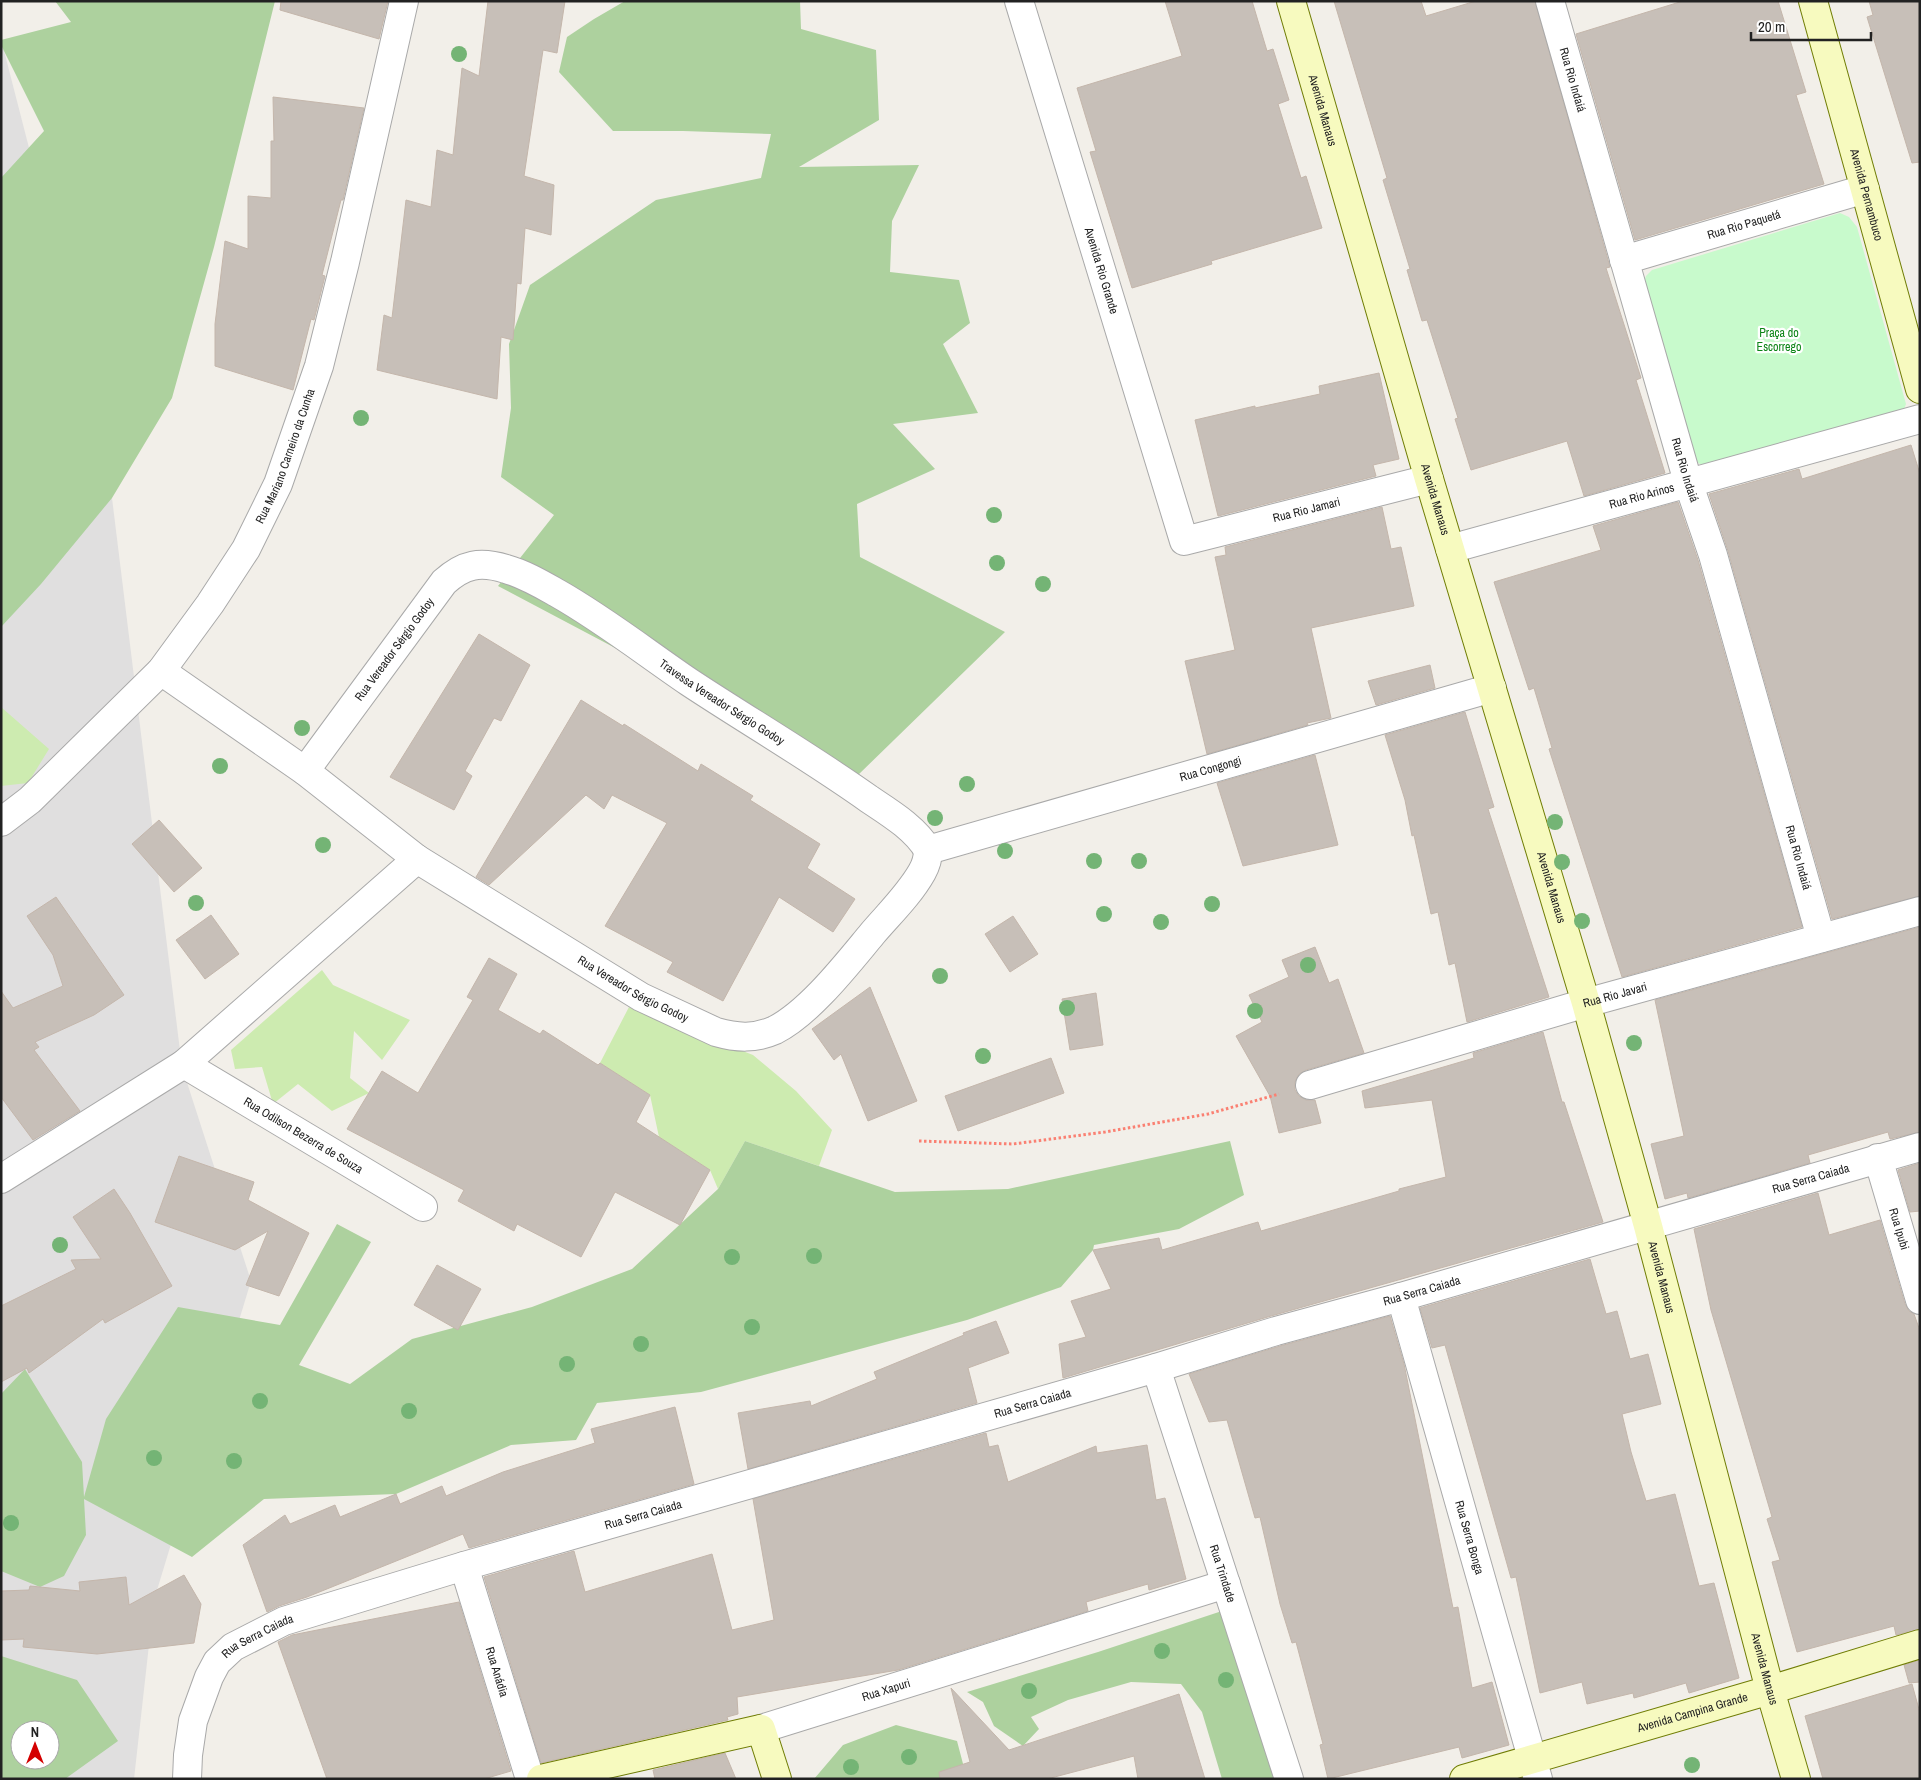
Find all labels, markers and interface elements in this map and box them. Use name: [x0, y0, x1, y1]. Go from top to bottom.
scale bar: [1751, 10, 1871, 42]
text: 20 m: [1758, 16, 1785, 37]
street label: Rua Rio Indaiá: [1556, 46, 1590, 114]
street label: Avenida Manaus: [1304, 72, 1341, 148]
street label: Avenida Pernambuco: [1846, 146, 1887, 243]
street label: Rua Rio Paquetá: [1705, 206, 1783, 243]
street label: Avenida Rio Grande: [1080, 224, 1122, 316]
park label: Praça do Escorrego: [1757, 325, 1801, 355]
street label: Rua Mariano Carneiro da Cunha: [252, 386, 319, 526]
street label: Rua Rio Indaiá: [1668, 436, 1702, 505]
street label: Avenida Manaus: [1417, 461, 1453, 537]
street label: Rua Rio Arinos: [1607, 479, 1676, 513]
street label: Rua Rio Jamari: [1271, 494, 1342, 526]
street label: Rua Vereador Sérgio Godoy: [351, 594, 438, 704]
street label: Travessa Vereador Sérgio Godoy: [656, 656, 788, 749]
street label: Rua Congongi: [1178, 752, 1243, 785]
street label: Rua Rio Indaiá: [1782, 824, 1815, 892]
street label: Avenida Manaus: [1533, 849, 1570, 925]
street label: Rua Vereador Sérgio Godoy: [575, 952, 691, 1026]
street label: Rua Rio Javari: [1581, 979, 1649, 1011]
street label: Rua Odilson Bezerra de Souza: [241, 1093, 366, 1178]
street label: Rua Serra Caiada: [1770, 1160, 1852, 1197]
street label: Rua Ipubi: [1885, 1206, 1913, 1252]
street label: Avenida Manaus: [1644, 1239, 1679, 1315]
street label: Rua Serra Caiada: [1381, 1272, 1463, 1310]
street label: Rua Serra Caiada: [992, 1385, 1073, 1422]
street label: Rua Serra Caiada: [603, 1496, 684, 1533]
street label: Rua Serra Bonga: [1451, 1499, 1488, 1577]
street label: Rua Trindade: [1206, 1543, 1239, 1604]
street label: Rua Serra Caiada: [218, 1610, 296, 1662]
street label: Avenida Manaus: [1747, 1630, 1782, 1707]
street label: Rua Anádia: [482, 1645, 512, 1700]
street label: Rua Xapuri: [860, 1675, 912, 1705]
street label: Avenida Campina Grande: [1634, 1689, 1750, 1736]
north arrow: [10, 1720, 60, 1770]
text: N: [31, 1723, 39, 1741]

